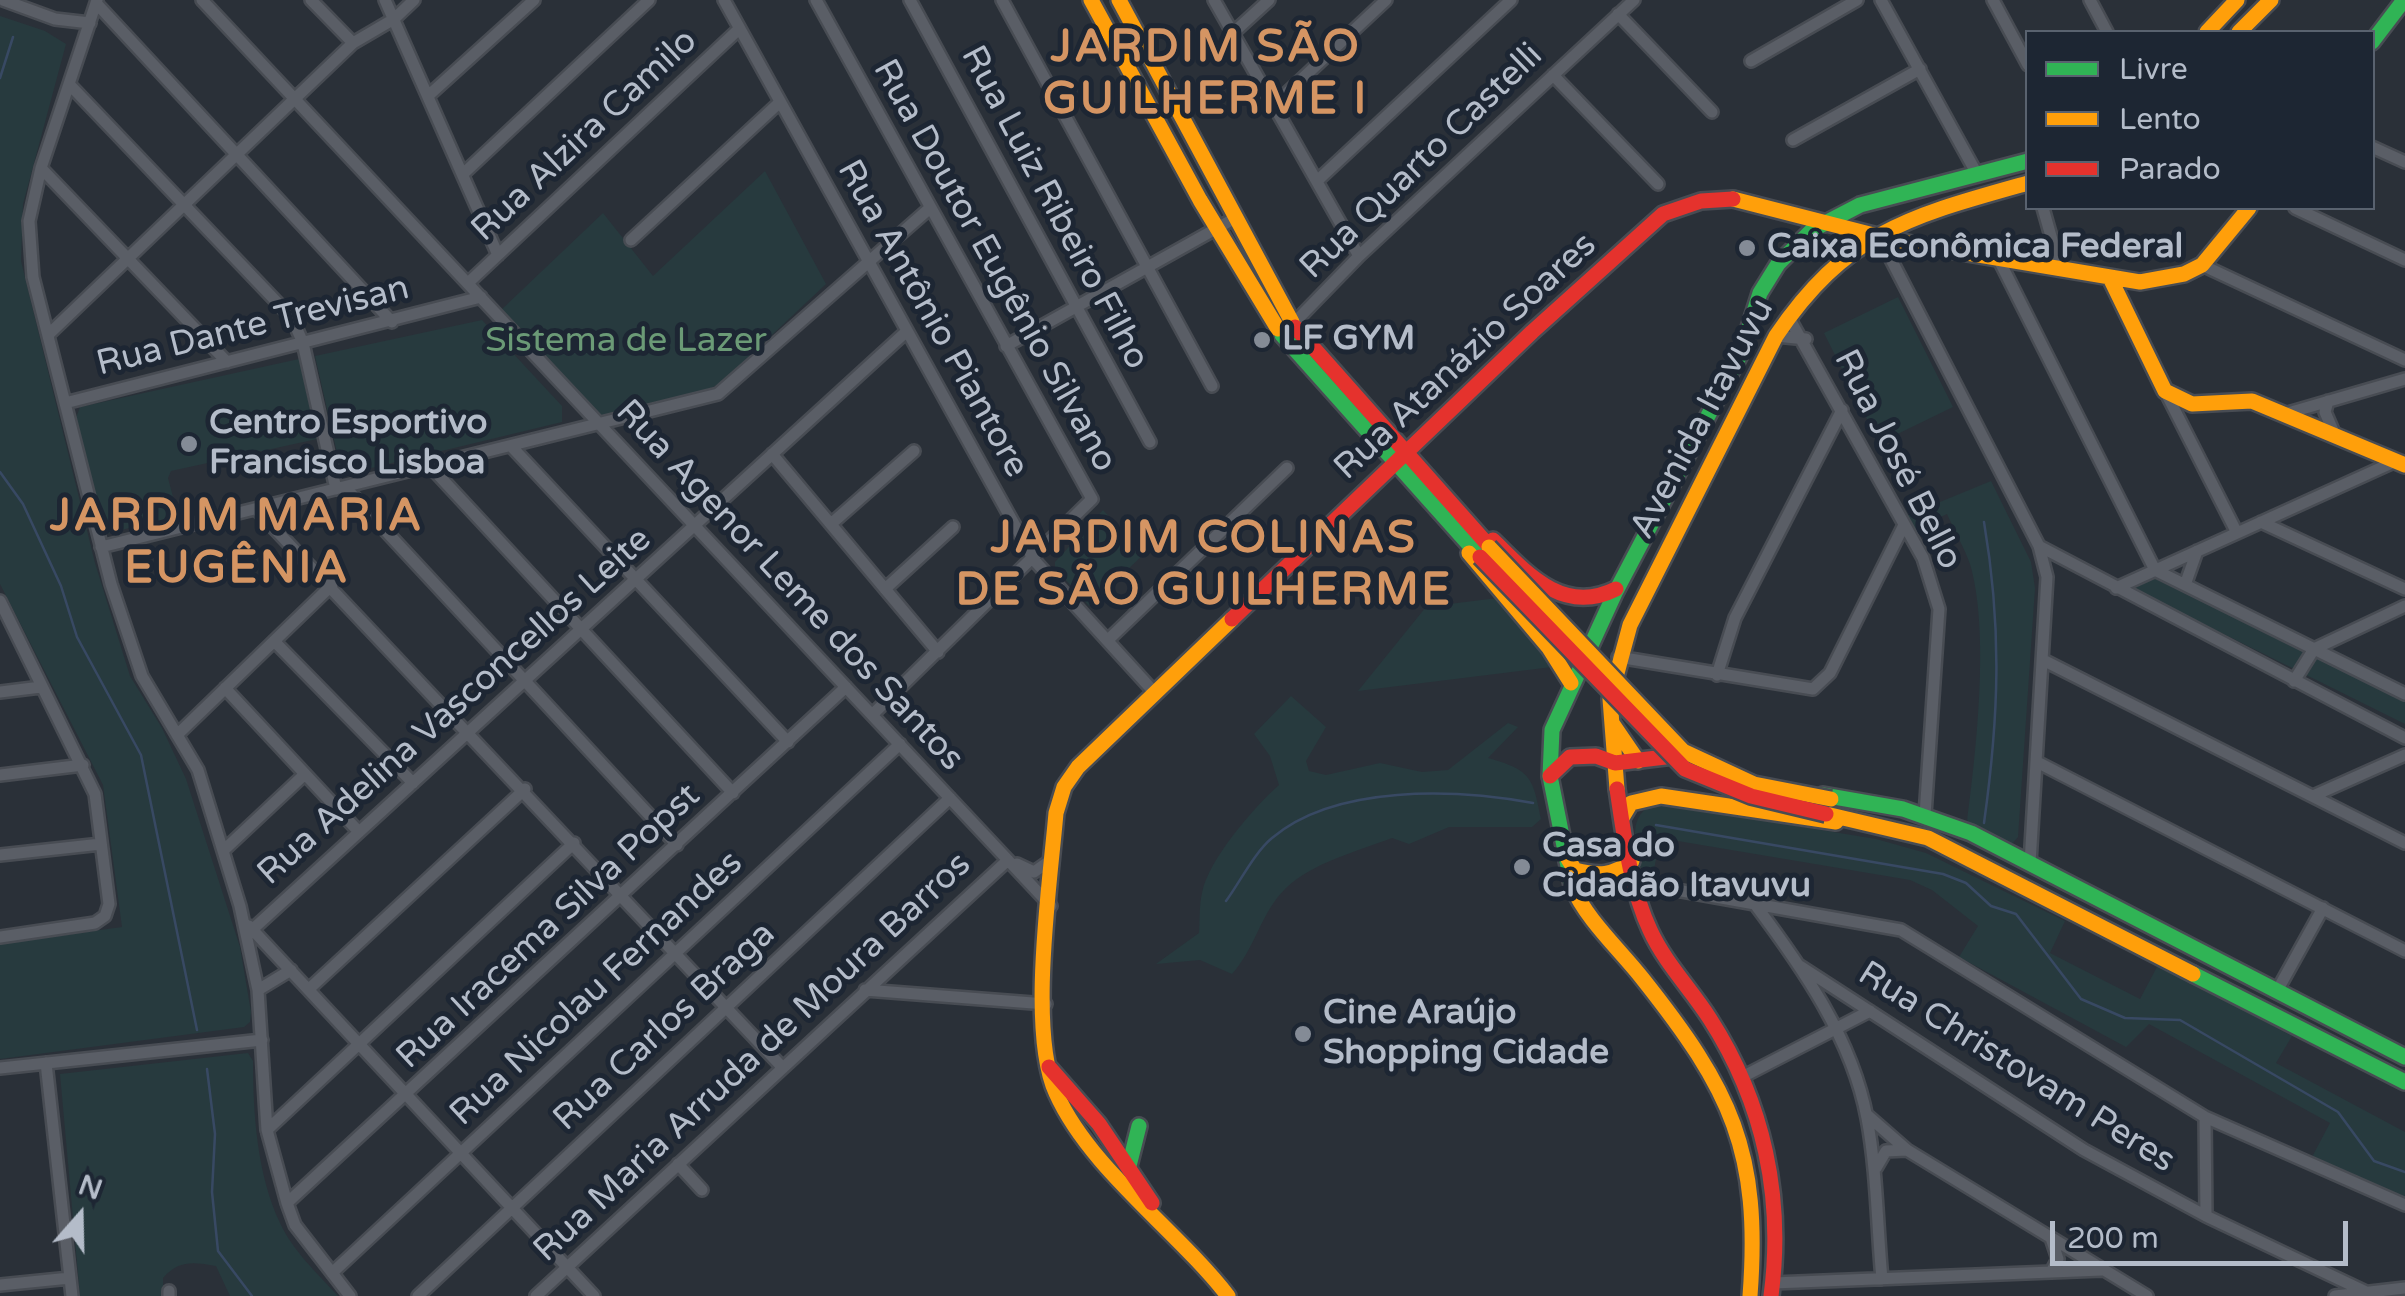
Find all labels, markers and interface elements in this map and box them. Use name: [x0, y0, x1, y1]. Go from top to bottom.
street label: Rua Alzira Camilo: [464, 21, 706, 251]
district label: JARDIM SÃO GUILHERME I: [1043, 22, 1369, 128]
legend: [2025, 30, 2375, 210]
street label: Rua Quarto Castelli: [1292, 35, 1552, 289]
street label: Rua Luiz Ribeiro Filho: [951, 39, 1157, 377]
text: Livre: [2119, 51, 2188, 88]
street label: Rua Doutor Eugênio Silvano: [863, 53, 1125, 479]
text: Lento: [2119, 101, 2201, 138]
text: Parado: [2119, 151, 2221, 188]
street label: Rua Antônio Piantore: [827, 153, 1037, 485]
street label: Rua Atanázio Soares: [1326, 225, 1606, 489]
place label: Caixa Econômica Federal: [1767, 227, 2183, 269]
marker: Caixa Econômica Federal: [1736, 237, 1758, 259]
street label: Rua Dante Trevisan: [93, 268, 413, 386]
street label: Avenida Itavuvu: [1622, 292, 1784, 546]
place label: LF GYM: [1282, 319, 1415, 361]
park label: Sistema de Lazer: [485, 321, 767, 363]
marker: LF GYM: [1251, 329, 1273, 351]
street label: Rua José Bello: [1824, 343, 1970, 577]
street label: Rua Agenor Leme dos Santos: [606, 392, 972, 780]
place label: Centro Esportivo Francisco Lisboa: [209, 403, 487, 485]
marker: Centro Esportivo Francisco Lisboa: [178, 433, 200, 455]
district label: JARDIM MARIA EUGÊNIA: [50, 491, 424, 597]
district label: JARDIM COLINAS DE SÃO GUILHERME: [956, 513, 1452, 619]
street label: Rua Adelina Vasconcellos Leite: [250, 519, 660, 895]
street label: Rua Iracema Silva Popst: [389, 776, 709, 1078]
place label: Casa do Cidadão Itavuvu: [1542, 826, 1811, 908]
street label: Rua Nicolau Fernandes: [442, 843, 752, 1135]
street label: Rua Maria Arruda de Moura Barros: [526, 844, 980, 1272]
marker: Casa do Cidadão Itavuvu: [1511, 856, 1533, 878]
street label: Rua Carlos Braga: [546, 914, 784, 1140]
street label: Rua Christovam Peres: [1850, 953, 2182, 1183]
place label: Cine Araújo Shopping Cidade: [1323, 993, 1609, 1075]
marker: Cine Araújo Shopping Cidade: [1292, 1023, 1314, 1045]
north arrow: [30, 1166, 130, 1266]
text: N: [74, 1168, 107, 1208]
scale bar: [2055, 1201, 2352, 1263]
text: 200 m: [2067, 1220, 2159, 1257]

